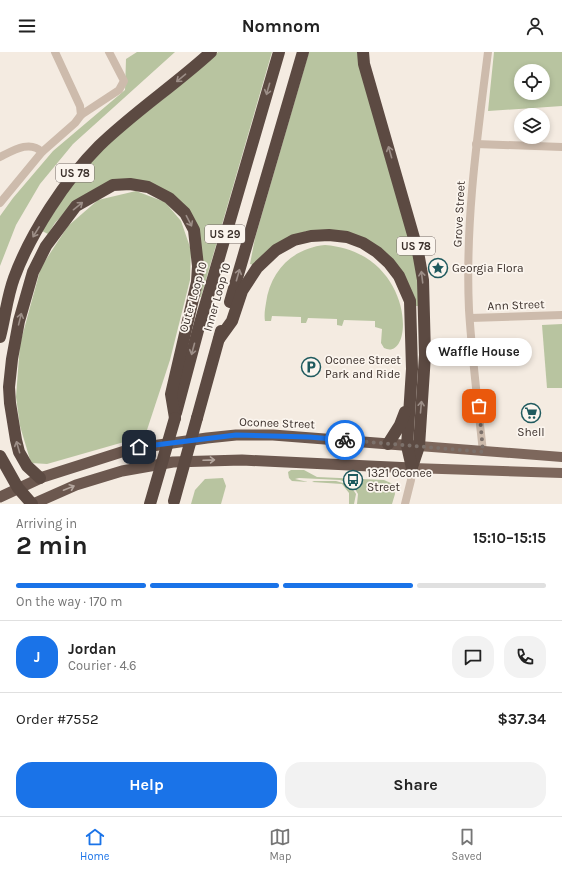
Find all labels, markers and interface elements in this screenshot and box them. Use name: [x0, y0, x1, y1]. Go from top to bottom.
icon: menu: [16, 15, 38, 37]
text: Nomnom: [242, 15, 320, 37]
icon: person: [524, 15, 546, 37]
map controls: [514, 64, 550, 144]
button: locate: [514, 64, 550, 100]
one-way arrow: [176, 73, 187, 82]
one-way arrow: [264, 83, 271, 96]
button: layers: [514, 108, 550, 144]
one-way arrow: [386, 145, 393, 158]
road number: US 78: [56, 164, 94, 182]
street label: Grove Street: [450, 180, 468, 248]
one-way arrow: [73, 201, 83, 210]
one-way arrow: [185, 214, 193, 226]
road number: US 29: [205, 225, 245, 243]
one-way arrow: [32, 226, 40, 237]
road number: US 78: [397, 237, 435, 255]
place icon: Georgia Flora: [427, 257, 449, 279]
street label: Outer Loop 10: [176, 260, 210, 334]
street label: Inner Loop 10: [201, 261, 233, 333]
place label: Georgia Flora: [452, 261, 524, 275]
one-way arrow: [235, 269, 242, 282]
one-way arrow: [418, 271, 426, 284]
street label: Ann Street: [487, 297, 545, 313]
one-way arrow: [17, 313, 24, 326]
callout: Waffle House: [426, 338, 532, 366]
one-way arrow: [189, 342, 196, 355]
text: Waffle House: [438, 344, 520, 359]
place label: Oconee Street Park and Ride: [325, 353, 401, 381]
parking icon: Oconee Street Park and Ride: [300, 356, 322, 378]
pin: [462, 389, 496, 423]
icon: bag: [468, 395, 490, 417]
one-way arrow: [417, 401, 424, 414]
supermarket icon: Shell: [520, 402, 542, 424]
street label: Oconee Street: [239, 415, 316, 431]
courier: [325, 420, 365, 460]
place label: Shell: [517, 425, 545, 439]
icon: bike: [334, 429, 356, 451]
pin: [122, 430, 156, 464]
icon: home: [128, 436, 150, 458]
one-way arrow: [14, 441, 21, 454]
one-way arrow: [202, 456, 215, 464]
place label: 1321 Oconee Street: [367, 466, 432, 494]
bus stop icon: 1321 Oconee Street: [342, 469, 364, 491]
one-way arrow: [62, 484, 74, 492]
text: Arriving in: [16, 516, 77, 531]
text: 15:10–15:15: [473, 529, 546, 547]
text: 2 min: [16, 530, 88, 561]
text: On the way · 170 m: [16, 594, 122, 609]
button: chat: [452, 636, 494, 678]
button: phone: [504, 636, 546, 678]
text: Jordan: [68, 640, 116, 658]
text: J: [34, 648, 40, 666]
text: Courier · 4.6: [68, 658, 136, 673]
text: Order #7552: [16, 710, 99, 728]
text: $37.34: [497, 710, 546, 728]
button: Help: [16, 762, 277, 808]
button: Share: [285, 762, 546, 808]
tab: Home: [80, 826, 109, 863]
tab: Map: [269, 826, 291, 863]
tab: Saved: [452, 826, 482, 863]

